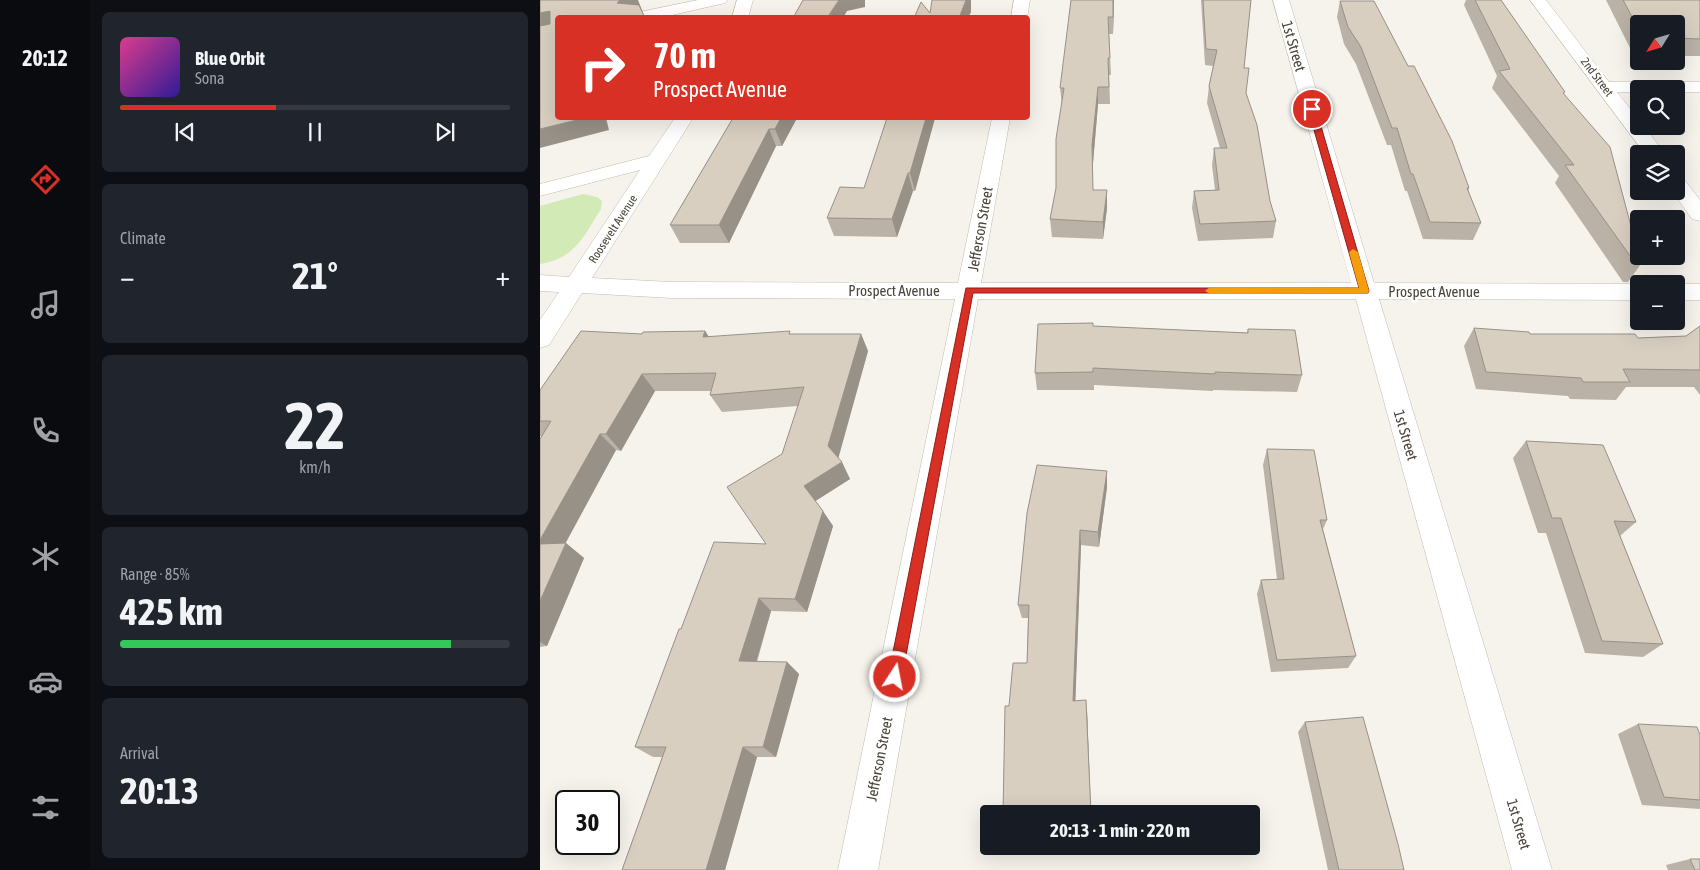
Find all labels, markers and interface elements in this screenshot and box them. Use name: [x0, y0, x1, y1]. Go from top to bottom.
north arrow: [1630, 15, 1685, 70]
map controls: [1630, 15, 1685, 330]
street label: 1st Street: [1279, 19, 1309, 73]
icon: right: [570, 35, 635, 100]
text: 70 m: [653, 35, 716, 75]
text: 20:12: [22, 45, 68, 71]
text: Blue Orbit: [195, 47, 265, 69]
street label: 2nd Street: [1578, 55, 1616, 100]
text: Sona: [195, 69, 224, 87]
text: Prospect Avenue: [653, 76, 787, 102]
button: search: [1630, 80, 1685, 135]
pin: [1291, 88, 1333, 130]
icon: arrive: [1298, 95, 1326, 123]
icon: previous: [171, 118, 199, 146]
icon: pause: [301, 118, 329, 146]
icon: next: [431, 118, 459, 146]
button: layers: [1630, 145, 1685, 200]
icon: directions: [28, 162, 63, 197]
street label: Jefferson Street: [964, 185, 996, 273]
street label: Roosevelt Avenue: [586, 192, 640, 266]
button: +: [1630, 210, 1685, 265]
text: Climate: [120, 229, 166, 247]
text: 21°: [292, 254, 338, 297]
text: −: [120, 260, 135, 292]
text: +: [495, 260, 510, 292]
button: −: [1630, 275, 1685, 330]
street label: Prospect Avenue: [848, 282, 940, 299]
street label: Prospect Avenue: [1388, 283, 1480, 300]
icon: music: [28, 287, 63, 322]
text: 22: [284, 388, 346, 463]
street label: 1st Street: [1391, 408, 1421, 462]
icon: phone: [28, 413, 63, 448]
text: km/h: [299, 458, 331, 476]
icon: climate: [28, 539, 63, 574]
text: Range · 85%: [120, 565, 190, 583]
text: 425 km: [120, 590, 223, 633]
position arrow: [868, 650, 920, 702]
icon: car: [28, 664, 63, 699]
street label: Jefferson Street: [862, 715, 896, 803]
text: Arrival: [120, 744, 159, 762]
text: 20:13: [120, 769, 199, 812]
icon: filters: [28, 790, 63, 825]
speed limit sign: 30: [555, 790, 620, 855]
street label: 1st Street: [1504, 797, 1534, 851]
text: 20:13 · 1 min · 220 m: [1050, 819, 1190, 841]

